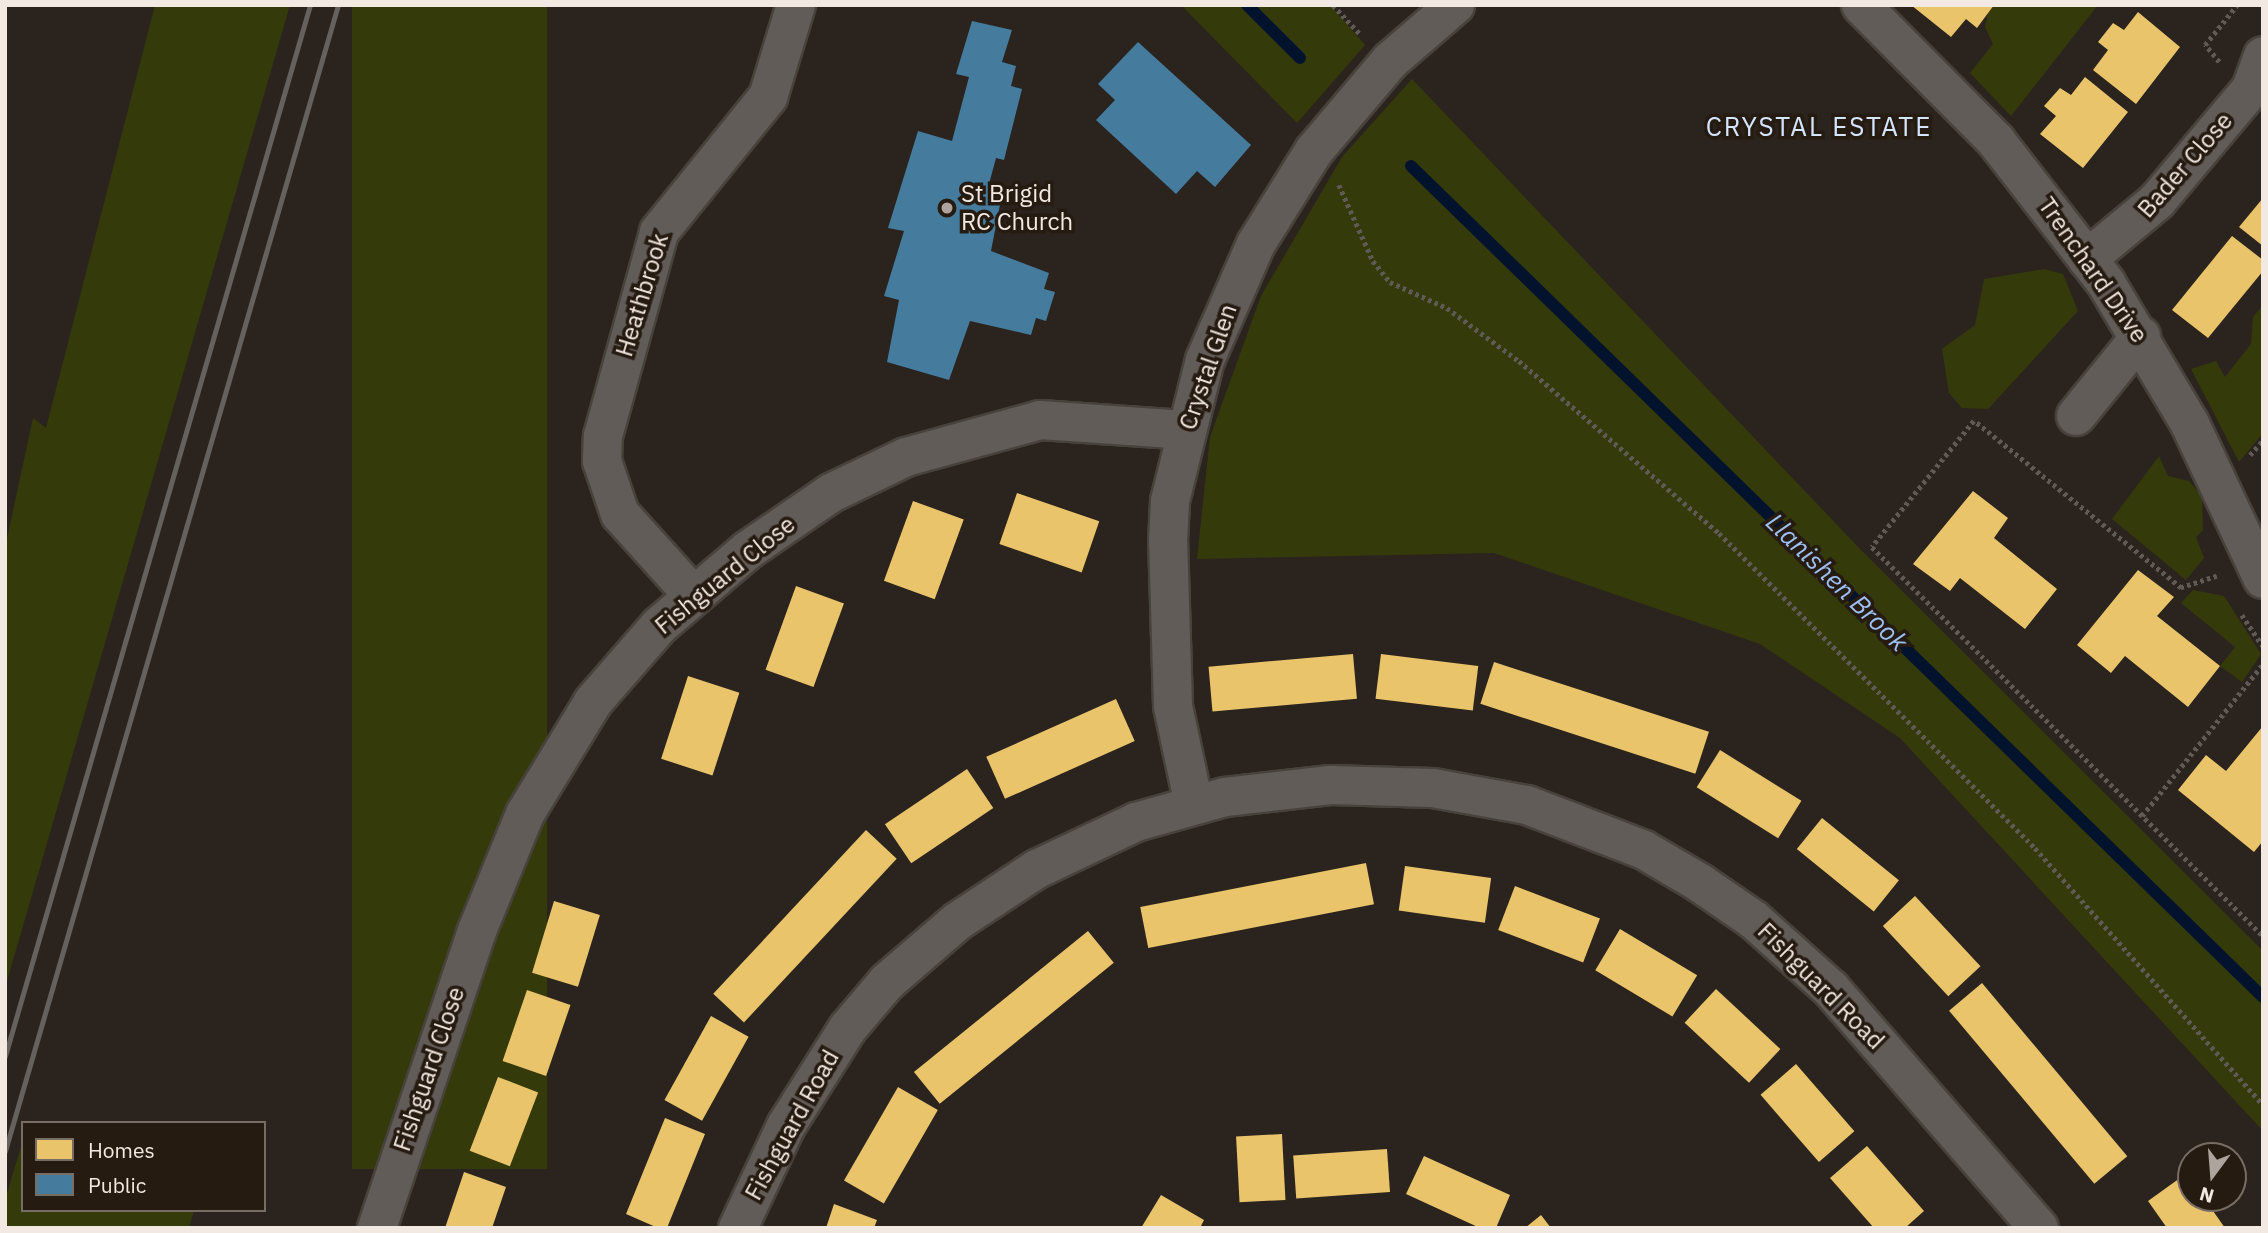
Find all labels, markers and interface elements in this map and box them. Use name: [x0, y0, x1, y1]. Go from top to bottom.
street label: Bader Close: [2132, 107, 2238, 223]
district label: CRYSTAL ESTATE: [1707, 111, 1931, 143]
place label: St Brigid RC Church: [961, 180, 1073, 236]
street label: Trenchard Drive: [2032, 192, 2154, 348]
marker: St Brigid RC Church: [939, 200, 955, 216]
street label: Heathbrook: [610, 230, 674, 360]
street label: Crystal Glen: [1173, 300, 1243, 434]
water label: Llanishen Brook: [1760, 506, 1914, 658]
street label: Fishguard Close: [649, 510, 801, 640]
street label: Fishguard Road: [1752, 917, 1890, 1055]
street label: Fishguard Close: [387, 983, 471, 1155]
street label: Fishguard Road: [739, 1045, 845, 1205]
legend: [21, 1121, 266, 1212]
text: Homes: [88, 1136, 155, 1164]
north arrow: [2177, 1142, 2247, 1212]
text: Public: [88, 1171, 146, 1199]
text: N: [2197, 1182, 2217, 1209]

